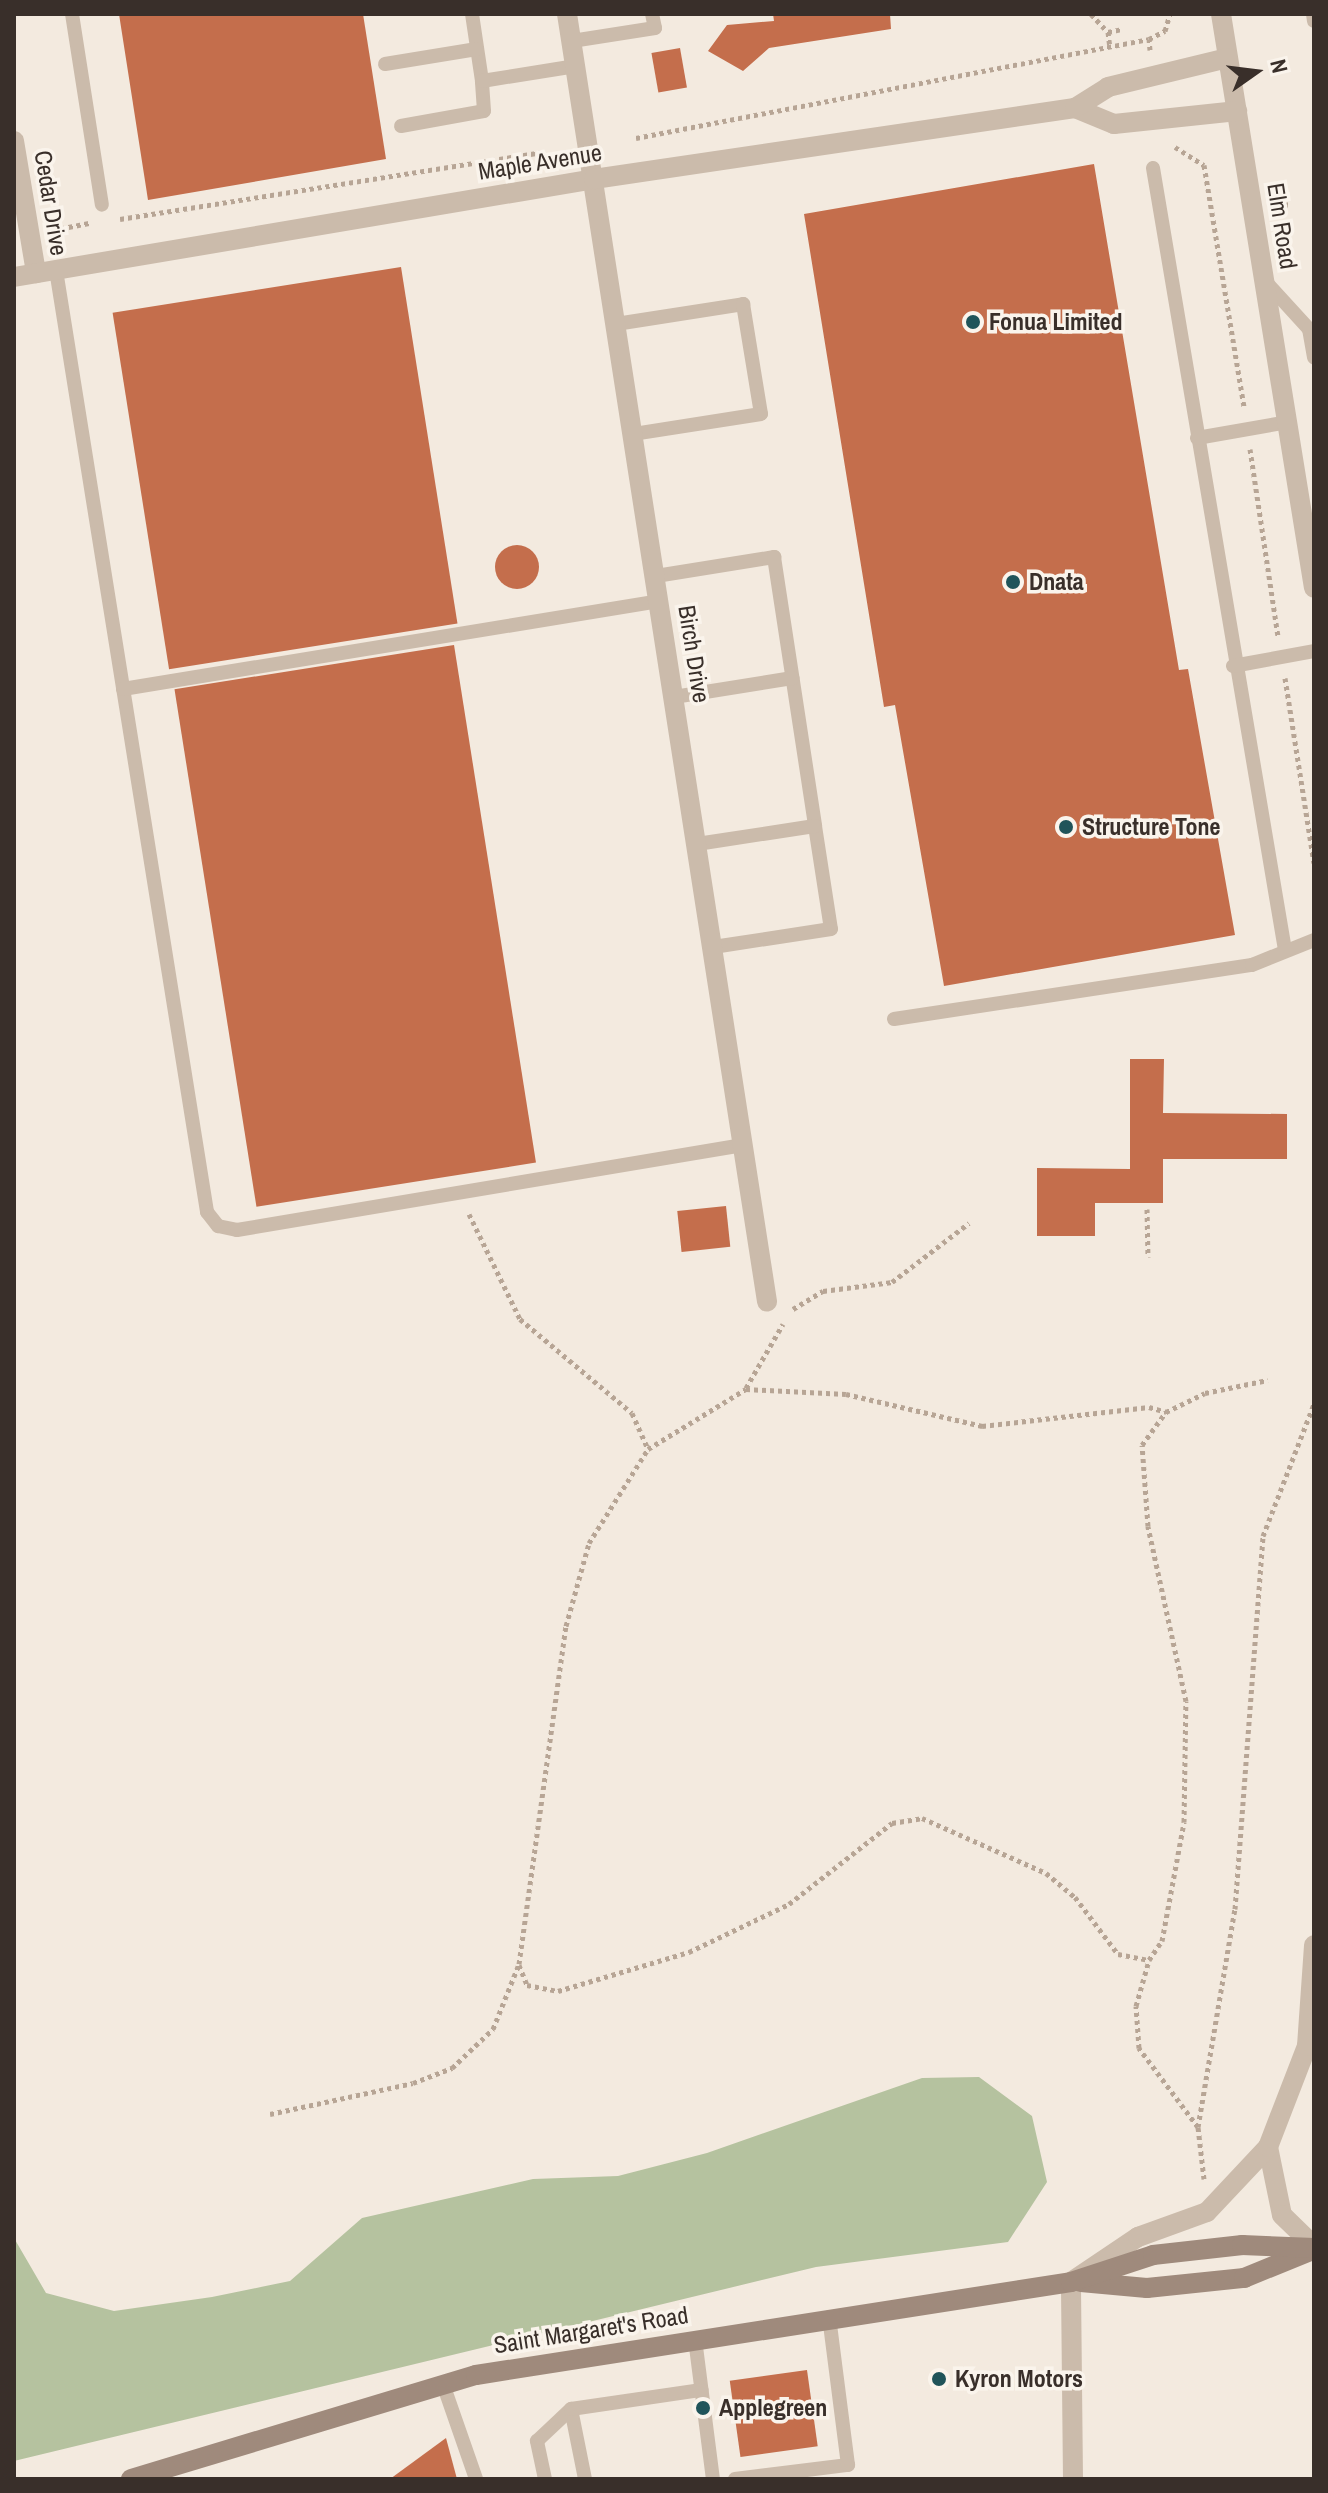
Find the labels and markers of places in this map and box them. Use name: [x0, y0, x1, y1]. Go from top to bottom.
place label: Fonua Limited: [989, 308, 1123, 336]
marker: Fonua Limited: [964, 313, 982, 331]
place label: Dnata: [1029, 568, 1084, 596]
marker: Dnata: [1004, 573, 1022, 591]
place label: Structure Tone: [1082, 813, 1221, 841]
marker: Structure Tone: [1057, 818, 1075, 836]
place label: Kyron Motors: [955, 2365, 1083, 2393]
marker: Kyron Motors: [930, 2370, 948, 2388]
place label: Applegreen: [719, 2394, 827, 2422]
marker: Applegreen: [694, 2399, 712, 2417]

